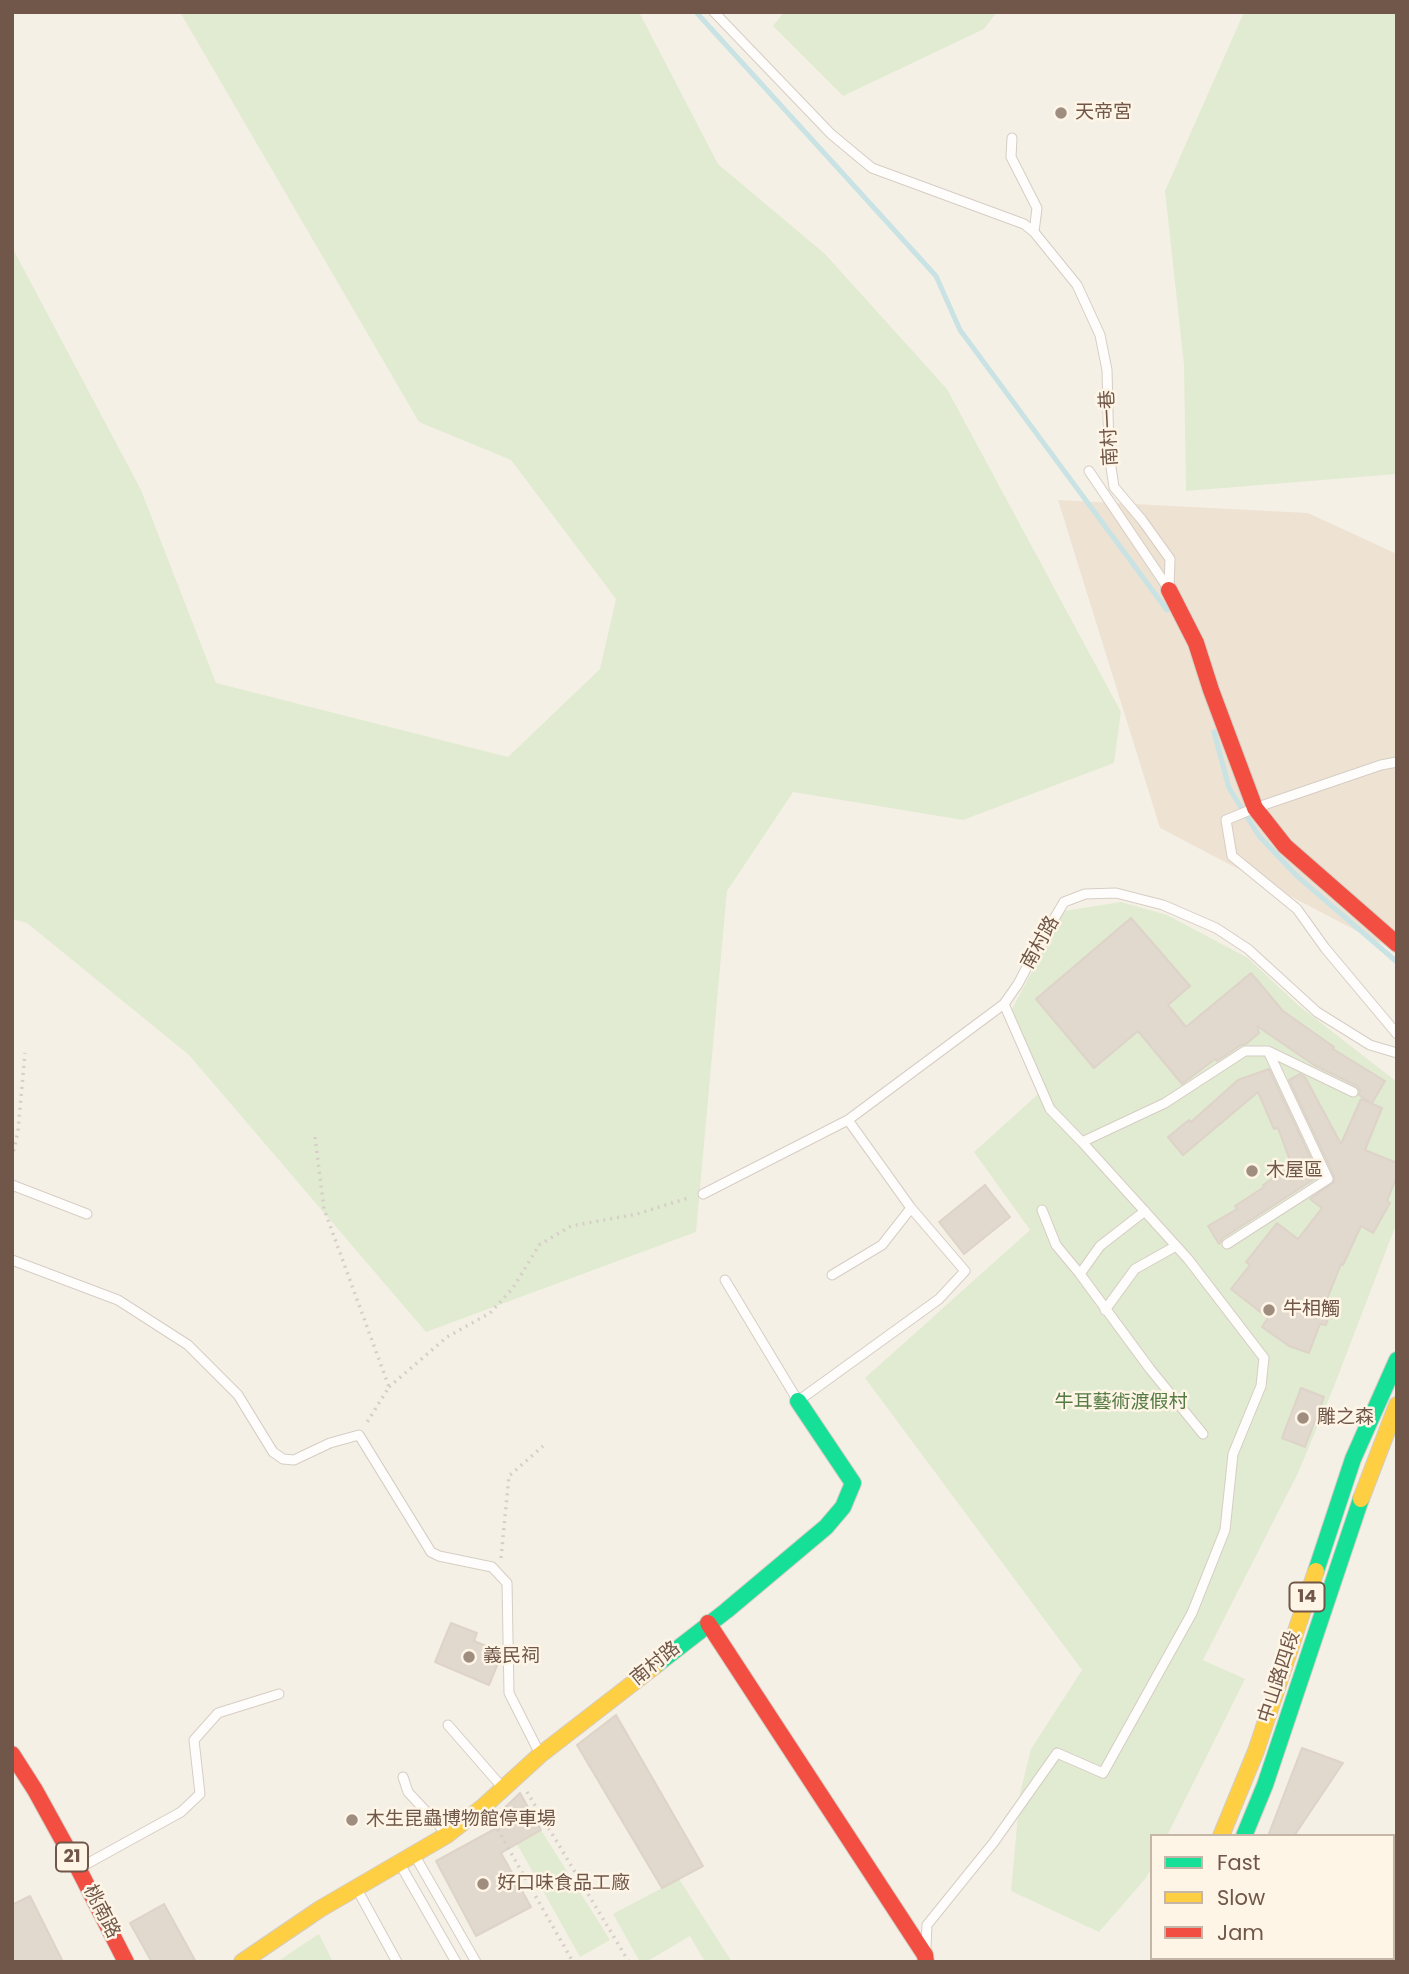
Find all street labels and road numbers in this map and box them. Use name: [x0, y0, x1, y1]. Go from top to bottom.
street label: 南村一巷: [1097, 389, 1123, 467]
street label: 南村路: [1017, 913, 1065, 973]
road number: 14: [1290, 1582, 1324, 1612]
street label: 中山路四段: [1254, 1628, 1306, 1726]
street label: 南村路: [627, 1637, 685, 1691]
road number: 21: [56, 1842, 88, 1871]
street label: 桃南路: [78, 1881, 124, 1943]

